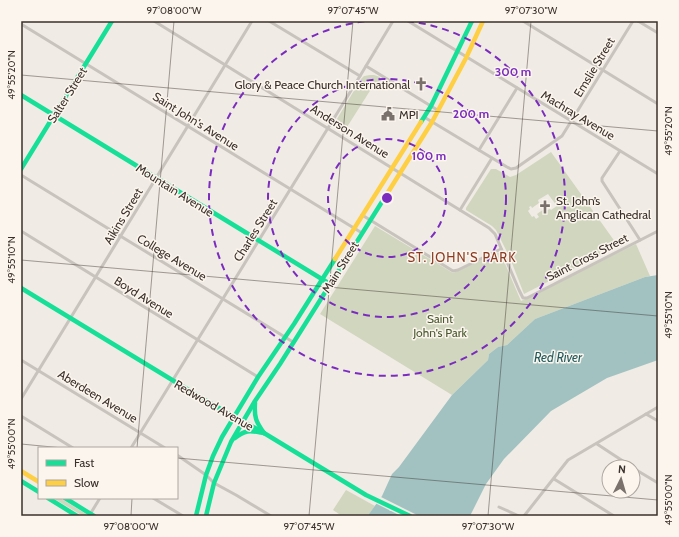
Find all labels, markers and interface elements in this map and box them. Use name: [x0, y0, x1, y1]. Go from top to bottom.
text: 97°08'00"W: [146, 4, 202, 17]
text: 97°07'45"W: [328, 4, 379, 17]
text: 97°07'30"W: [505, 4, 558, 17]
street label: Emslie Street: [570, 34, 618, 100]
text: 49°55'20"N: [5, 50, 18, 100]
street label: Salter Street: [44, 64, 90, 126]
text: 300 m: [495, 64, 531, 79]
church icon: Glory & Peace Church International: [413, 76, 429, 92]
place label: Glory & Peace Church International: [234, 77, 410, 92]
street label: Machray Avenue: [538, 87, 618, 143]
street label: Saint John's Avenue: [150, 88, 242, 154]
street label: Anderson Avenue: [308, 101, 392, 161]
public building icon: MPI: [380, 106, 396, 122]
text: 200 m: [453, 106, 489, 121]
text: 49°55'20"N: [662, 106, 675, 156]
place label: MPI: [399, 107, 419, 122]
text: 100 m: [412, 148, 446, 163]
street label: Mountain Avenue: [133, 160, 217, 220]
street label: Aikins Street: [100, 185, 146, 247]
centre of rings: [380, 191, 394, 205]
place label: St. John’s Anglican Cathedral: [556, 193, 651, 222]
street label: Charles Street: [230, 196, 280, 264]
church icon: St. John’s Anglican Cathedral: [537, 199, 553, 215]
street label: College Avenue: [135, 230, 209, 284]
street label: Saint Cross Street: [544, 230, 630, 284]
text: 49°55'10"N: [5, 236, 18, 284]
street label: Main Street: [318, 238, 362, 296]
district label: ST. JOHN'S PARK: [407, 249, 517, 265]
street label: Boyd Avenue: [112, 273, 176, 321]
text: 49°55'10"N: [662, 291, 675, 339]
park label: Saint John's Park: [412, 311, 467, 340]
water label: Red River: [534, 349, 583, 365]
street label: Aberdeen Avenue: [55, 366, 141, 426]
street label: Redwood Avenue: [172, 376, 256, 434]
text: 49°55'00"N: [5, 418, 18, 470]
legend: [38, 447, 178, 499]
text: Fast: [74, 455, 94, 470]
north arrow: [601, 459, 641, 499]
text: N: [617, 462, 626, 476]
text: 49°55'00"N: [662, 474, 675, 526]
text: Slow: [74, 475, 99, 490]
text: 97°08'00"W: [103, 520, 159, 533]
text: 97°07'45"W: [284, 520, 335, 533]
text: 97°07'30"W: [462, 520, 515, 533]

